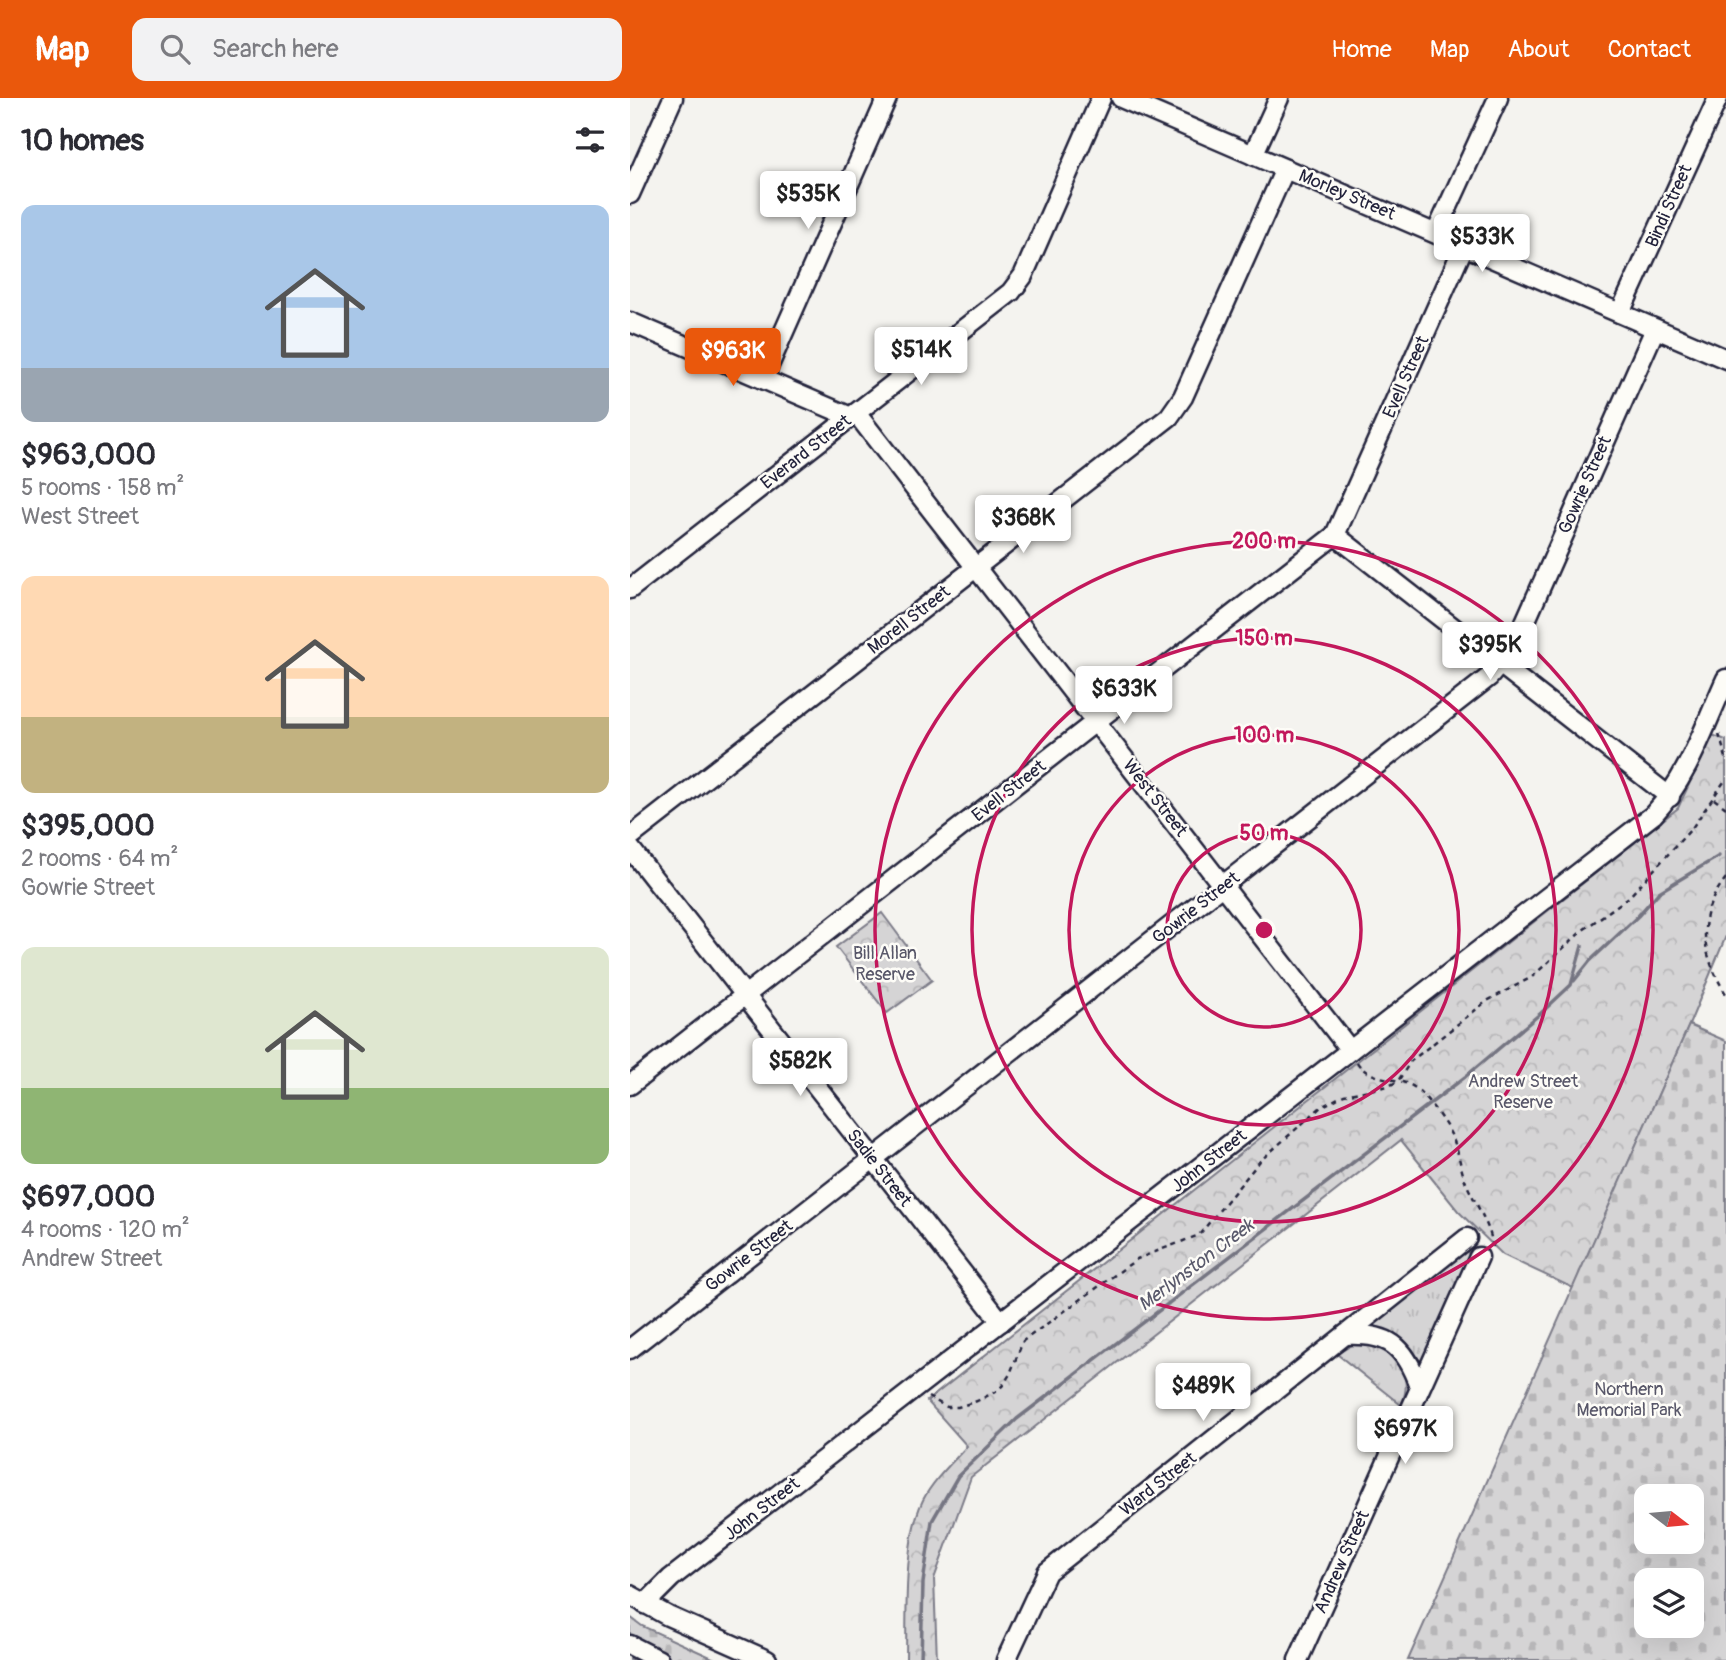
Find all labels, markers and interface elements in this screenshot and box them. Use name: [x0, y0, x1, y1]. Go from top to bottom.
search box: [132, 18, 622, 81]
text: Map: [35, 29, 90, 70]
icon: search: [156, 30, 194, 68]
text: Search here: [212, 33, 339, 65]
text: Home: [1331, 35, 1392, 64]
text: Map: [1430, 35, 1470, 64]
text: About: [1508, 35, 1570, 64]
text: Contact: [1608, 35, 1691, 64]
icon: filters: [571, 121, 609, 159]
text: 10 homes: [21, 122, 144, 159]
street label: Bindi Street: [1641, 160, 1698, 251]
street label: Morley Street: [1295, 164, 1399, 226]
pin: $535K: [759, 172, 857, 231]
text: $535K: [776, 179, 840, 208]
pin: $533K: [1433, 214, 1531, 274]
text: $533K: [1450, 222, 1514, 251]
icon: home: [252, 250, 378, 376]
pin: $963K: [684, 328, 782, 388]
pin: $514K: [872, 328, 970, 387]
street label: Evell Street: [1378, 332, 1435, 422]
text: $514K: [890, 335, 952, 364]
text: $963K: [701, 336, 765, 365]
street label: Everard Street: [756, 409, 857, 495]
street label: Gowrie Street: [1553, 432, 1617, 538]
text: $963,000: [21, 436, 156, 473]
text: 5 rooms · 158 m²: [21, 473, 184, 502]
pin: $368K: [974, 496, 1072, 555]
text: West Street: [21, 502, 139, 531]
text: $368K: [991, 503, 1055, 532]
text: 200 m: [1232, 528, 1296, 555]
street label: Morell Street: [863, 580, 956, 659]
icon: home: [252, 621, 378, 747]
pin: $395K: [1441, 622, 1539, 682]
text: 150 m: [1235, 625, 1293, 652]
text: $395K: [1458, 630, 1522, 659]
pin: $633K: [1075, 666, 1173, 726]
text: $633K: [1091, 674, 1157, 703]
text: 100 m: [1234, 722, 1294, 749]
street label: Evell Street: [967, 755, 1051, 827]
street label: West Street: [1118, 755, 1193, 842]
text: $395,000: [21, 807, 155, 844]
text: 50 m: [1240, 820, 1289, 847]
text: 2 rooms · 64 m²: [21, 844, 178, 873]
street label: Gowrie Street: [1148, 866, 1245, 949]
text: Gowrie Street: [21, 873, 155, 902]
centre of rings: [1252, 918, 1276, 942]
park label: Bill Allan Reserve: [853, 942, 917, 986]
icon: home: [252, 992, 378, 1118]
pin: $582K: [751, 1038, 849, 1098]
text: $582K: [768, 1046, 832, 1075]
park label: Andrew Street Reserve: [1468, 1070, 1579, 1114]
street label: Sadie Street: [841, 1124, 917, 1212]
street label: John Street: [1167, 1124, 1252, 1198]
text: $697,000: [21, 1178, 155, 1215]
water label: Merlynston Creek: [1133, 1212, 1260, 1316]
street label: Gowrie Street: [701, 1214, 798, 1297]
text: 4 rooms · 120 m²: [21, 1215, 190, 1244]
text: Andrew Street: [21, 1244, 162, 1273]
pin: $489K: [1154, 1364, 1252, 1423]
text: $489K: [1171, 1371, 1235, 1400]
park label: Northern Memorial Park: [1576, 1378, 1682, 1422]
pin: $697K: [1356, 1406, 1454, 1466]
text: $697K: [1373, 1414, 1437, 1443]
street label: Ward Street: [1115, 1446, 1202, 1521]
street label: John Street: [720, 1472, 805, 1546]
north arrow: [1634, 1484, 1704, 1554]
map controls: [1634, 1484, 1704, 1638]
street label: Andrew Street: [1309, 1506, 1375, 1617]
button: layers: [1634, 1568, 1704, 1638]

